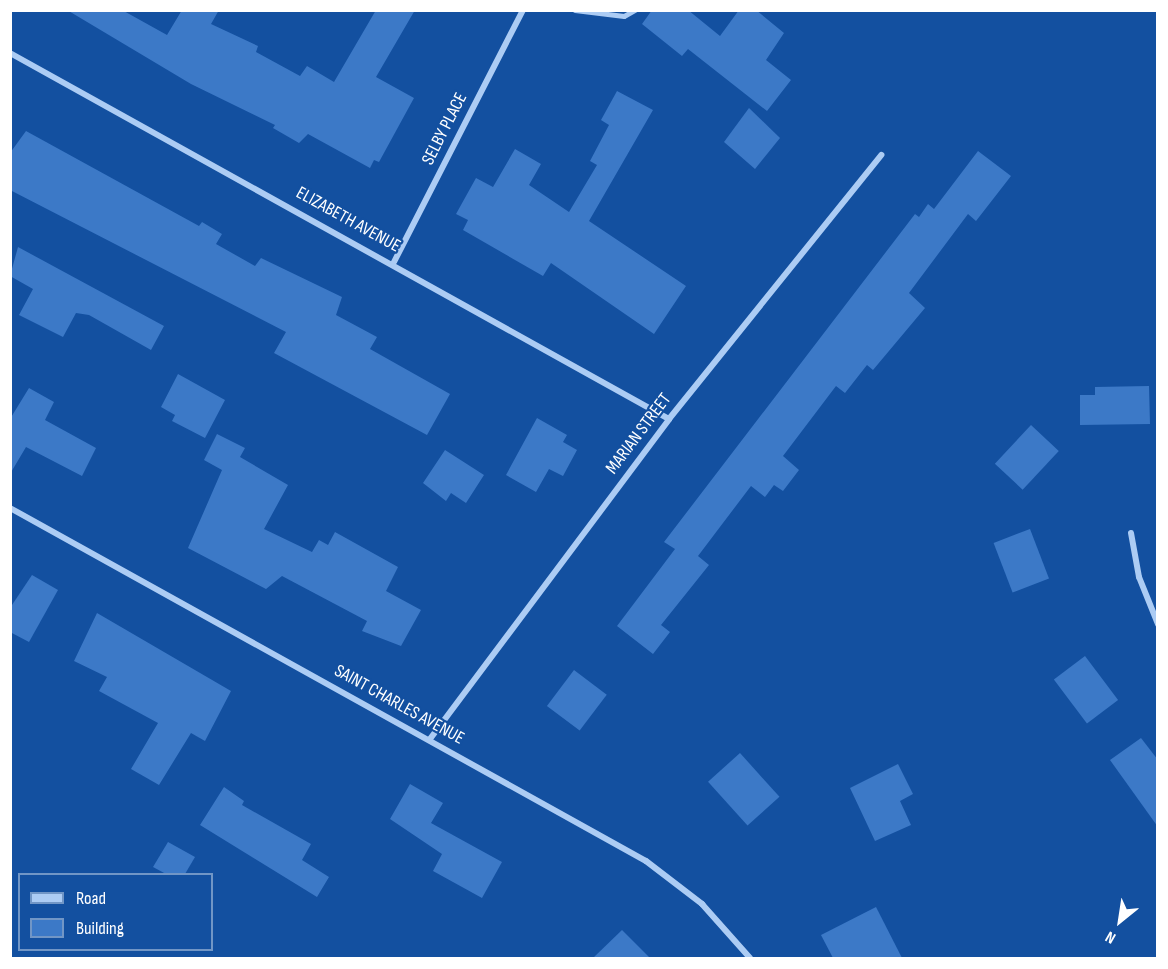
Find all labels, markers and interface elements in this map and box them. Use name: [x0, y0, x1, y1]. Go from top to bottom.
street label: SELBY PLACE: [418, 89, 472, 169]
street label: ELIZABETH AVENUE: [292, 182, 404, 258]
street label: MARIAN STREET: [602, 389, 676, 479]
street label: SAINT CHARLES AVENUE: [330, 660, 468, 750]
legend: [18, 873, 213, 951]
text: Road: [76, 888, 106, 909]
north arrow: [1090, 891, 1150, 951]
text: Building: [76, 918, 124, 939]
text: N: [1102, 927, 1119, 947]

